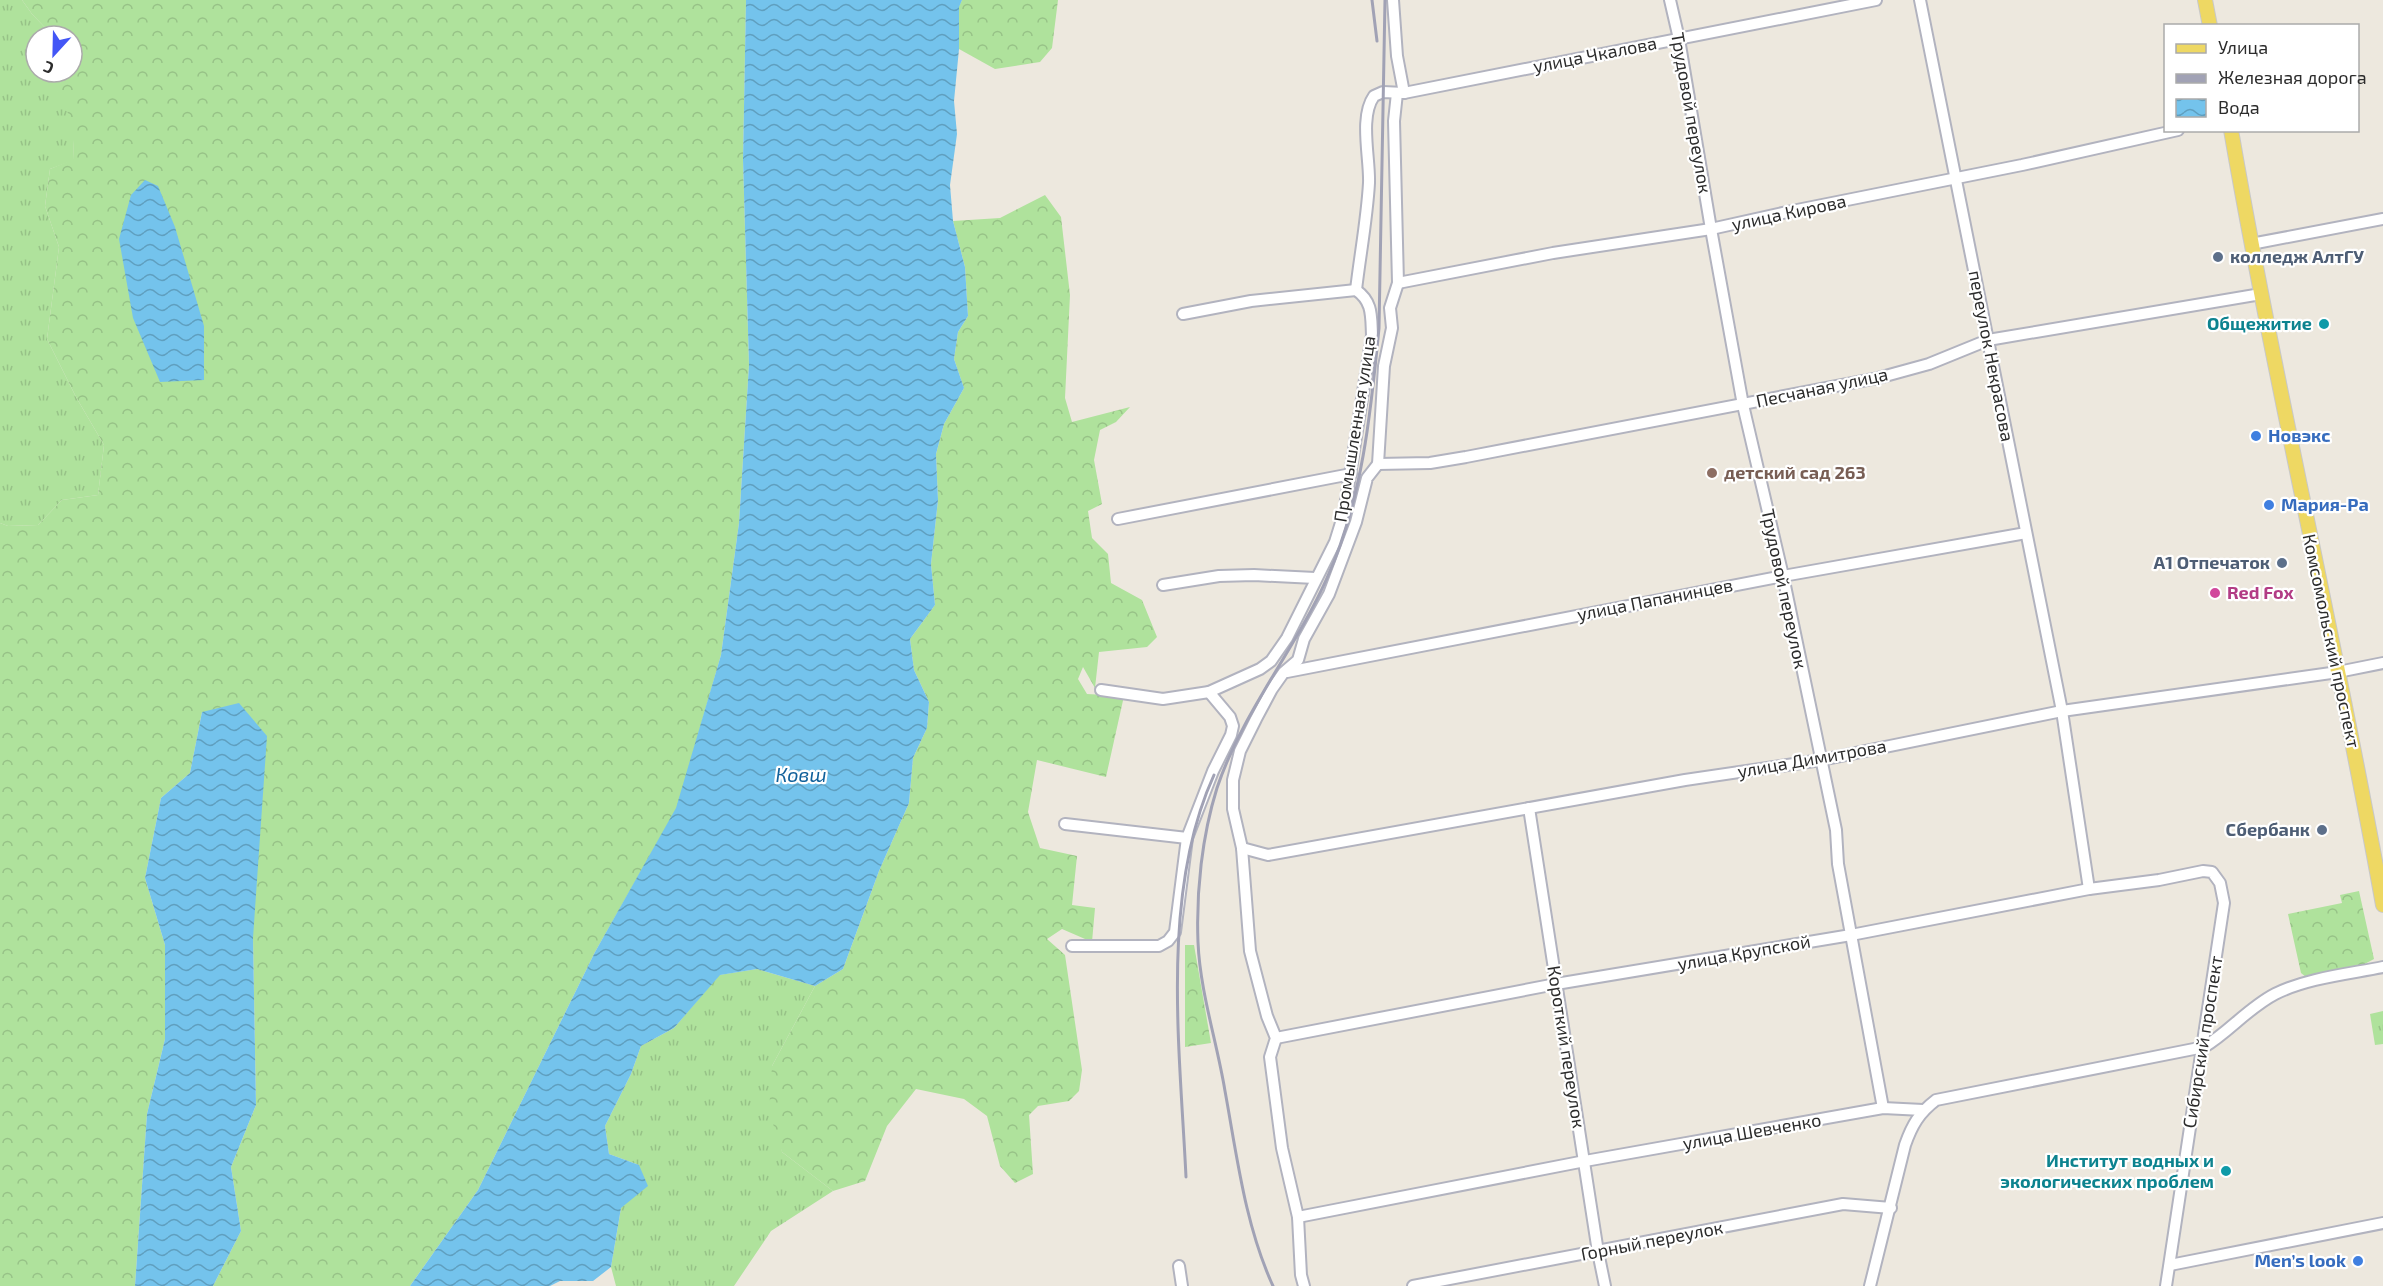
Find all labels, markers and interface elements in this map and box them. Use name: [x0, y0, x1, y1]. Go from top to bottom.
north arrow: [24, 24, 84, 84]
legend: [2164, 24, 2359, 132]
street label: улица Чкалова: [1531, 31, 1658, 77]
street label: Трудовой переулок: [1667, 31, 1717, 195]
text: Улица: [2218, 36, 2268, 58]
text: С: [40, 58, 56, 79]
text: Железная дорога: [2218, 66, 2367, 88]
text: Вода: [2218, 96, 2260, 118]
street label: улица Кирова: [1730, 189, 1848, 235]
place label: колледж АлтГУ: [2230, 245, 2364, 267]
marker: колледж АлтГУ: [2211, 250, 2225, 264]
street label: переулок Некрасова: [1965, 268, 2019, 443]
place label: Общежитие: [2207, 312, 2312, 334]
marker: Общежитие: [2317, 317, 2331, 331]
street label: Промышленная улица: [1328, 334, 1380, 524]
street label: Песчаная улица: [1754, 362, 1890, 412]
place label: Новэкс: [2268, 424, 2330, 446]
marker: Новэкс: [2249, 429, 2263, 443]
place label: детский сад 263: [1724, 461, 1866, 483]
marker: детский сад 263: [1705, 466, 1719, 480]
place label: Мария-Ра: [2281, 493, 2369, 515]
marker: Мария-Ра: [2262, 498, 2276, 512]
street label: Трудовой переулок: [1757, 507, 1813, 671]
street label: Комсомольский проспект: [2299, 532, 2365, 750]
place label: А1 Отпечаток: [2153, 551, 2270, 573]
marker: А1 Отпечаток: [2275, 556, 2289, 570]
street label: улица Папанинцев: [1575, 573, 1735, 625]
place label: Red Fox: [2227, 581, 2294, 603]
marker: Red Fox: [2208, 586, 2222, 600]
street label: улица Димитрова: [1736, 734, 1888, 782]
water label: Ковш: [775, 762, 827, 786]
place label: Сбербанк: [2226, 818, 2310, 840]
marker: Сбербанк: [2315, 823, 2329, 837]
street label: улица Крупской: [1676, 929, 1812, 975]
street label: Сибирский проспект: [2178, 954, 2227, 1130]
street label: Короткий переулок: [1543, 964, 1591, 1130]
street label: улица Шевченко: [1681, 1108, 1823, 1154]
place label: Институт водных и экологических проблем: [2000, 1149, 2214, 1192]
marker: Институт водных и экологических проблем: [2219, 1164, 2233, 1178]
street label: Горный переулок: [1579, 1215, 1725, 1265]
place label: Men’s look: [2254, 1249, 2346, 1271]
marker: Men’s look: [2351, 1254, 2365, 1268]

